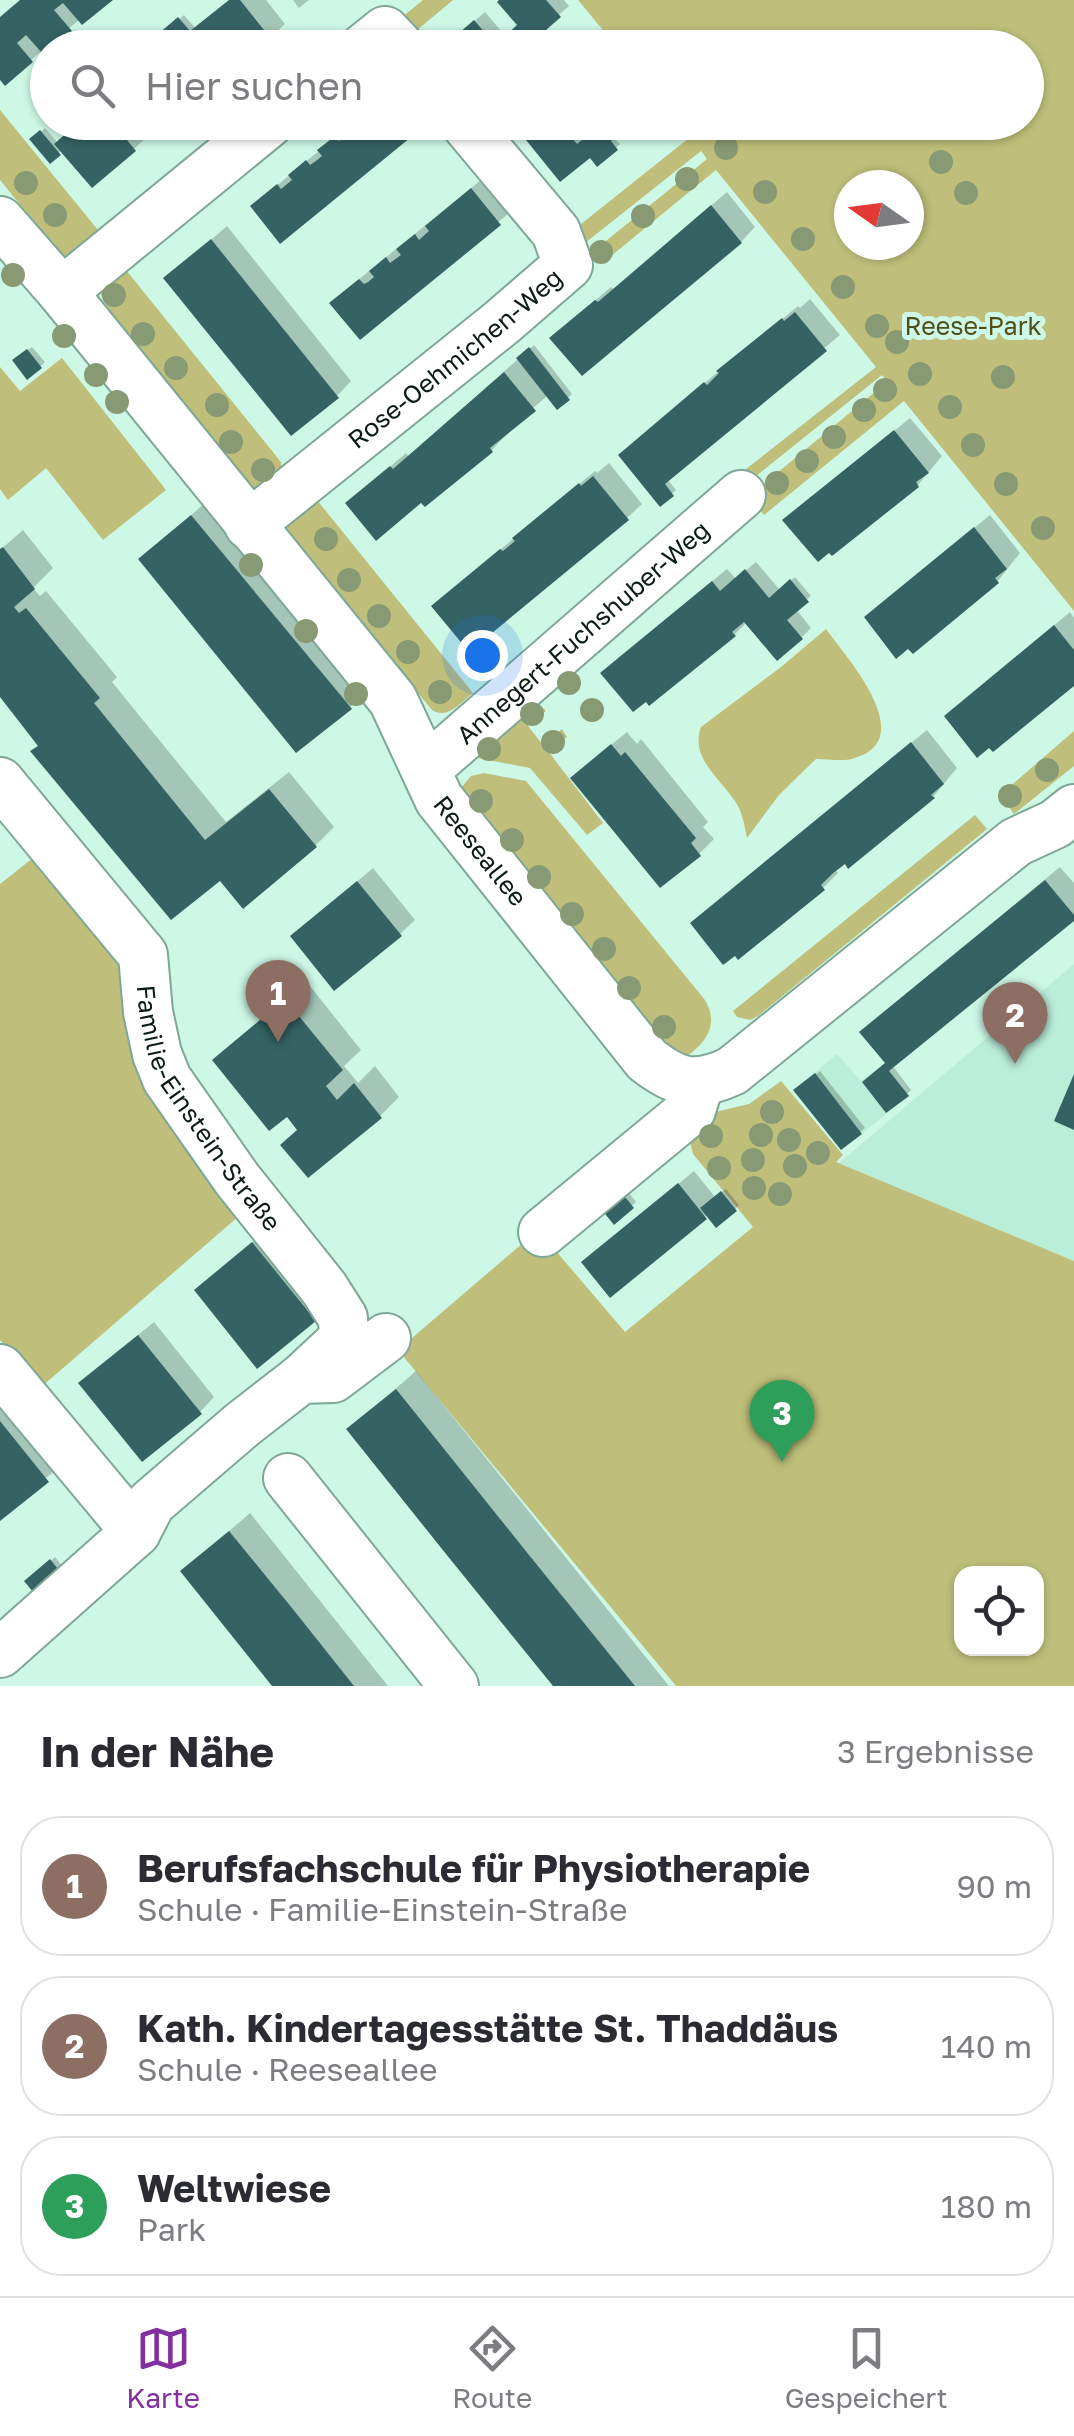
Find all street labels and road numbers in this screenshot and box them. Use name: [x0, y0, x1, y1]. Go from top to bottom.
street label: Rose-Oehmichen-Weg: [341, 261, 568, 455]
street label: Annegert-Fuchshuber-Weg: [450, 514, 715, 750]
street label: Reeseallee: [427, 789, 534, 912]
street label: Familie-Einstein-Straße: [131, 983, 288, 1237]

